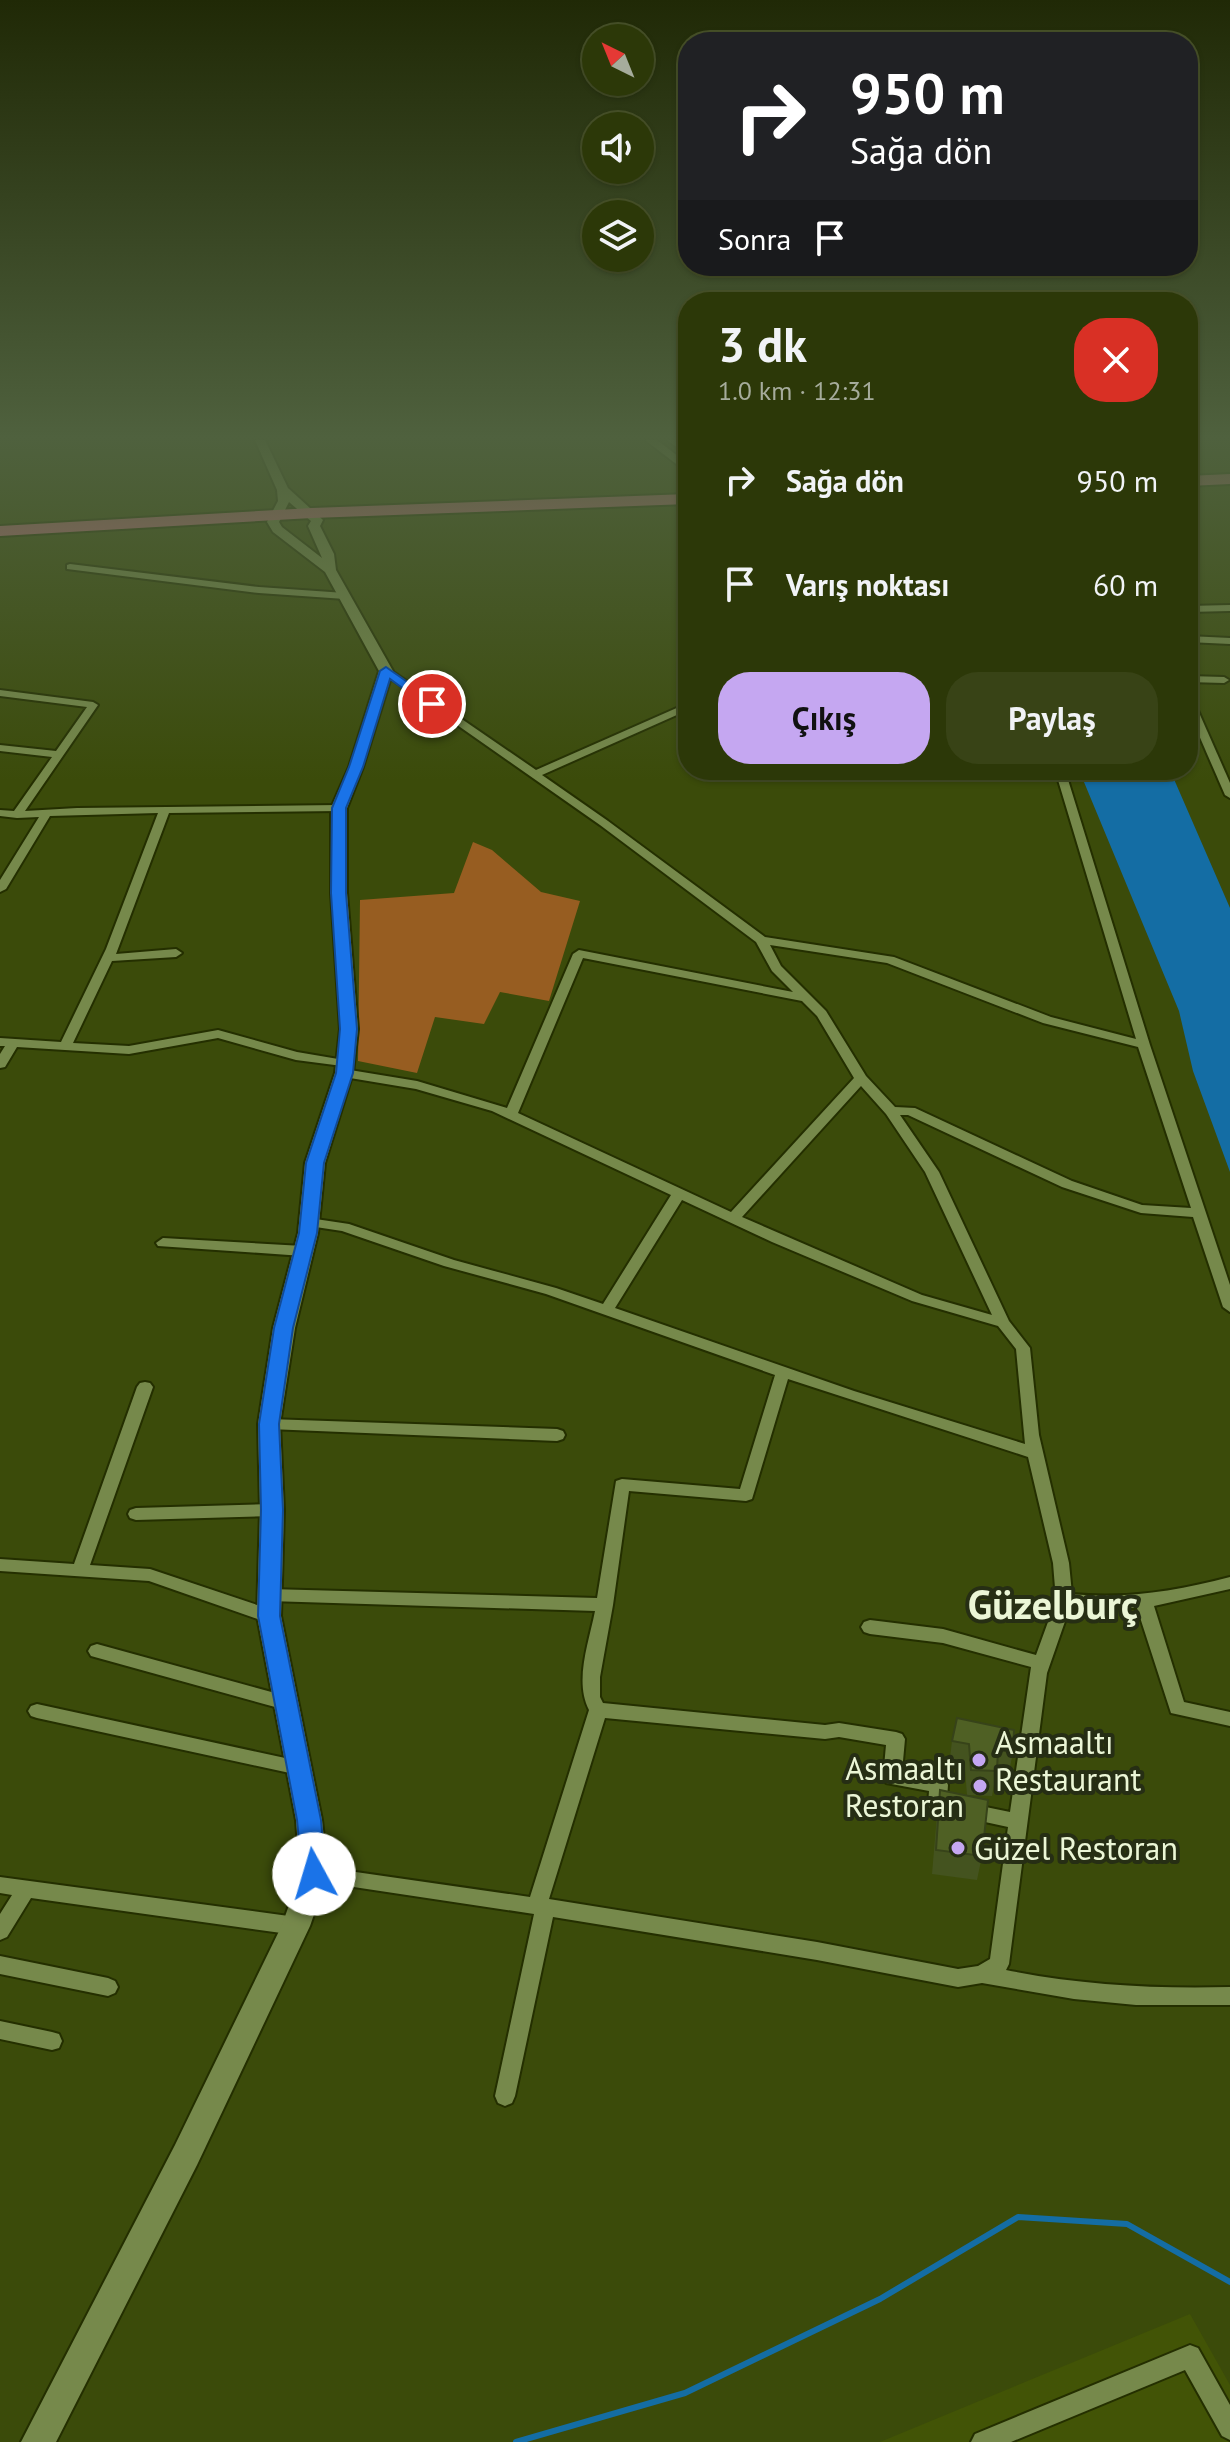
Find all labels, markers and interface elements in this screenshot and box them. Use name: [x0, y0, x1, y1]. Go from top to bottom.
north arrow: [582, 24, 654, 96]
map controls: [582, 24, 654, 272]
text: 950 m: [850, 57, 1005, 129]
icon: right: [718, 64, 822, 168]
button: sound: [582, 112, 654, 184]
text: Sağa dön: [850, 127, 992, 174]
button: layers: [582, 200, 654, 272]
icon: arrive: [808, 216, 852, 260]
text: Sonra: [718, 219, 792, 258]
text: 3 dk: [718, 313, 807, 375]
button: close: [1074, 318, 1158, 402]
text: 1.0 km · 12:31: [718, 374, 876, 407]
icon: right: [718, 458, 762, 502]
text: Sağa dön: [786, 461, 904, 500]
text: 950 m: [1077, 461, 1158, 500]
icon: arrive: [718, 562, 762, 606]
text: Varış noktası: [786, 565, 949, 604]
text: 60 m: [1093, 565, 1158, 604]
pin: [398, 670, 466, 738]
button: Çıkış: [718, 672, 930, 764]
button: Paylaş: [946, 672, 1158, 764]
icon: arrive: [410, 682, 454, 726]
district label: Güzelburç: [968, 1578, 1138, 1630]
place label: Asmaaltı Restaurant: [995, 1721, 1141, 1800]
place label: Asmaaltı Restoran: [845, 1747, 964, 1826]
marker: Asmaaltı Restaurant: [970, 1751, 988, 1769]
marker: Asmaaltı Restoran: [971, 1777, 989, 1795]
place label: Güzel Restoran: [974, 1827, 1178, 1869]
position arrow: [272, 1832, 356, 1916]
marker: Güzel Restoran: [949, 1839, 967, 1857]

